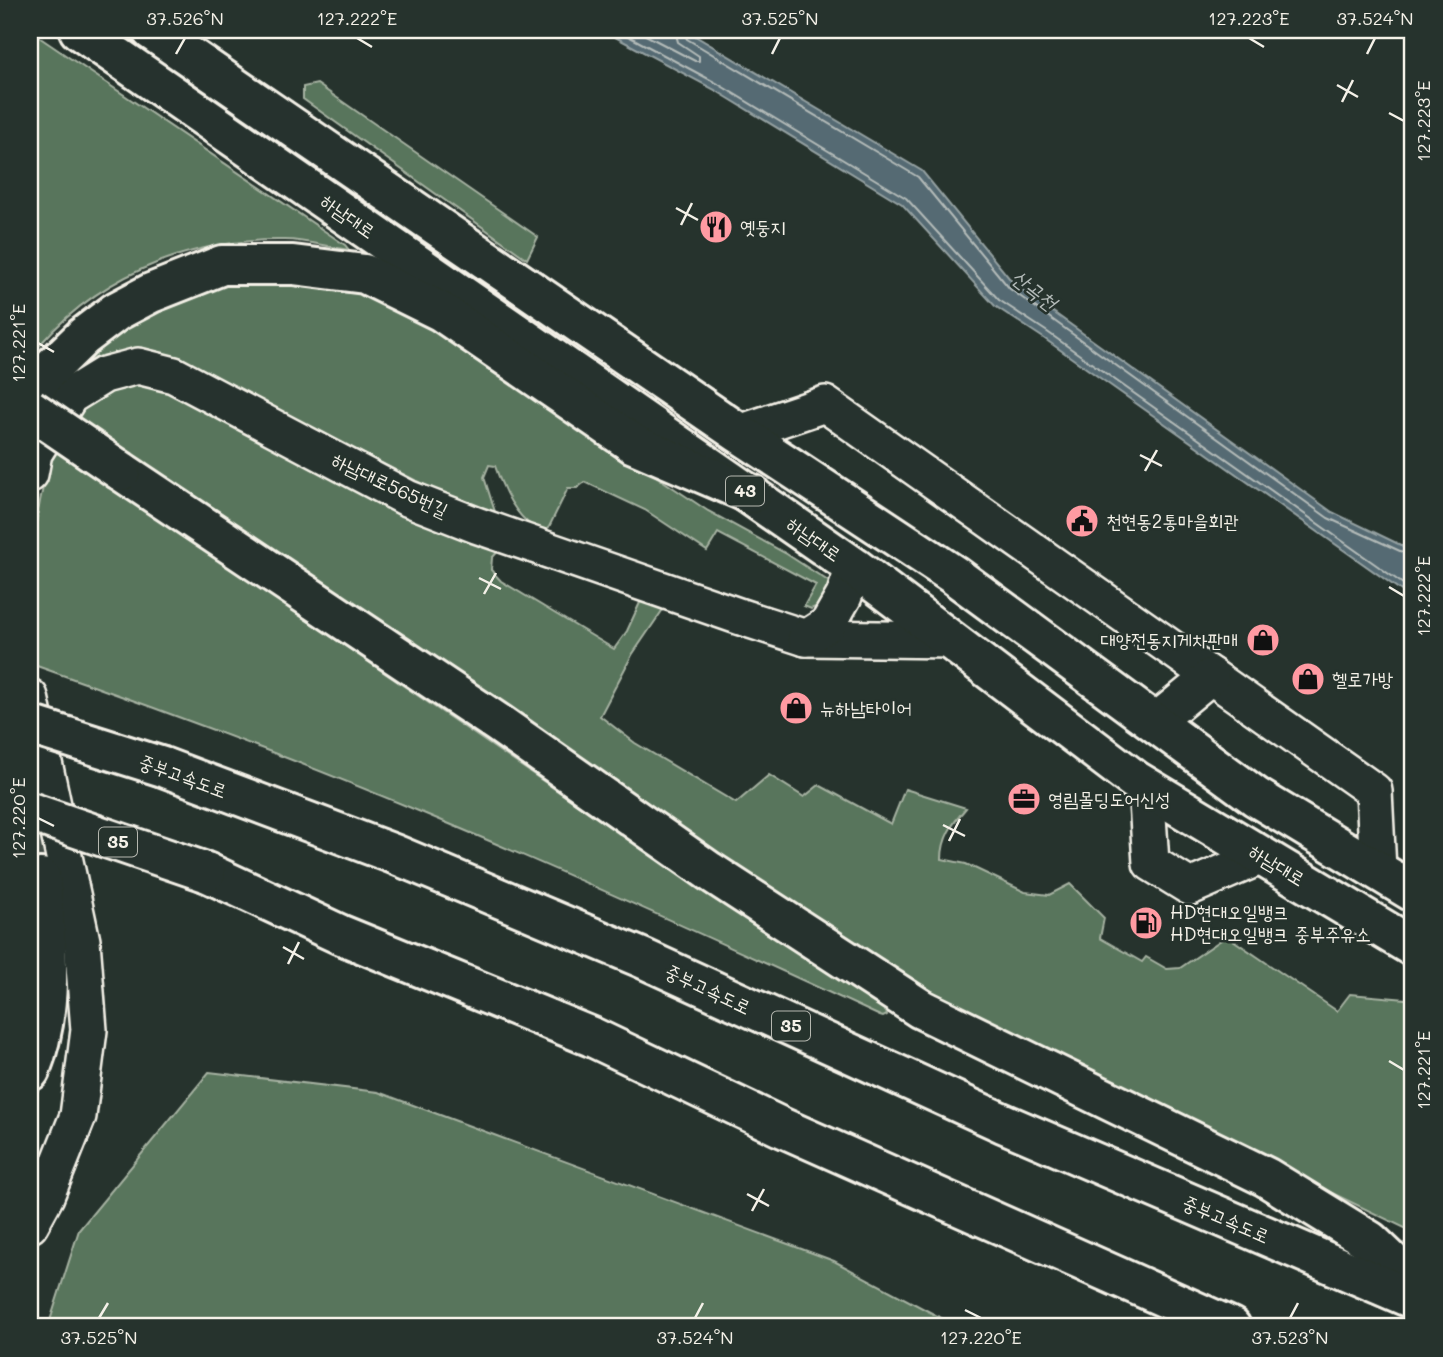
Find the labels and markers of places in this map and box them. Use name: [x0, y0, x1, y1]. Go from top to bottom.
restaurant icon: 옛둥지: [697, 208, 735, 246]
place label: 옛둥지: [740, 214, 786, 239]
public building icon: 천현동2통마을회관: [1063, 502, 1101, 540]
place label: 천현동2통마을회관: [1106, 508, 1239, 533]
shop icon: 대양전동지게차판매: [1244, 621, 1282, 659]
place label: 대양전동지게차판매: [1100, 627, 1238, 652]
shop icon: 헬로가방: [1289, 660, 1327, 698]
place label: 헬로가방: [1332, 666, 1394, 691]
shop icon: 뉴하남타이어: [777, 689, 815, 727]
place label: 뉴하남타이어: [820, 695, 912, 720]
office icon: 영림몰딩도어신성: [1005, 780, 1043, 818]
place label: 영림몰딩도어신성: [1048, 786, 1170, 811]
place label: HD현대오일뱅크 HD현대오일뱅크 중부주유소: [1170, 899, 1371, 946]
fuel station icon: HD현대오일뱅크 HD현대오일뱅크 중부주유소: [1127, 904, 1165, 942]

